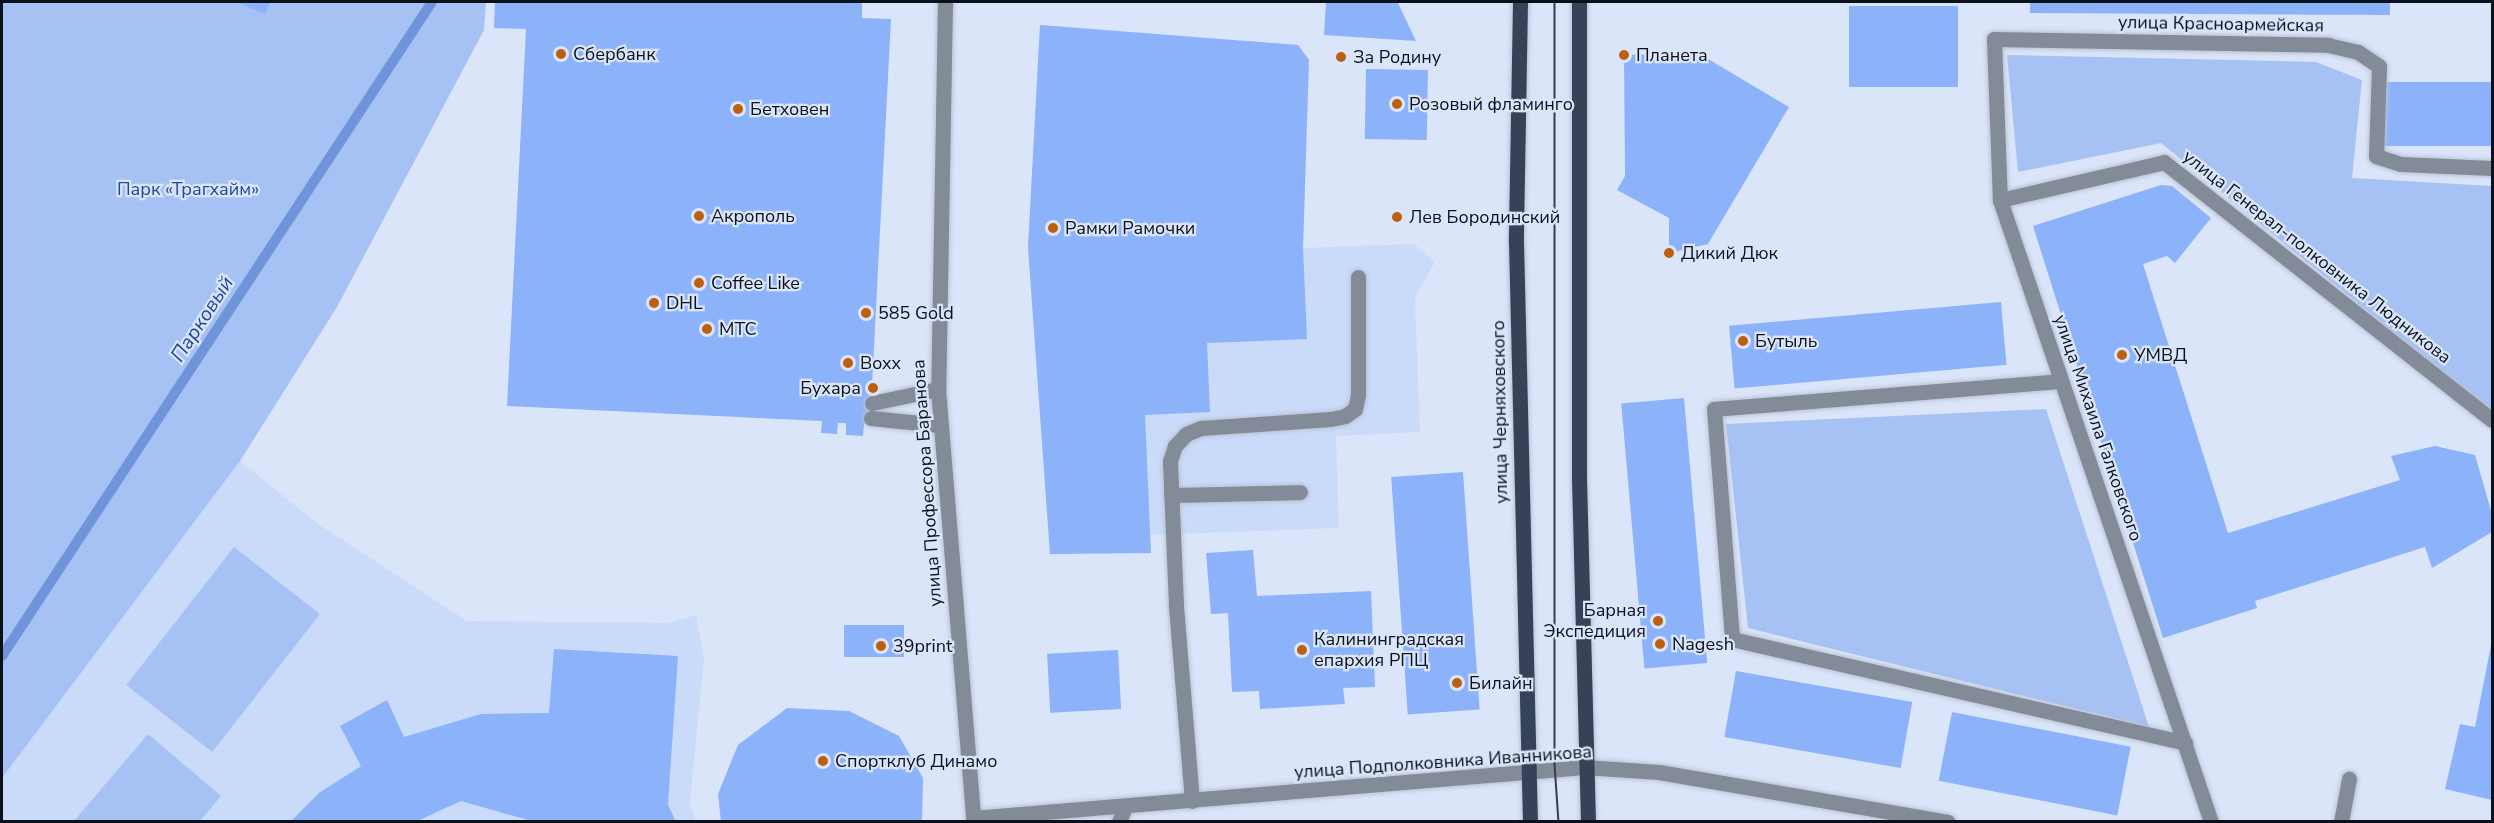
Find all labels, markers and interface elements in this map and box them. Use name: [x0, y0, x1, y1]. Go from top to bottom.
street label: улица Красноармейская: [2118, 11, 2324, 37]
place label: Сбербанк: [573, 43, 656, 65]
place label: Планета: [1636, 44, 1708, 66]
place label: За Родину: [1353, 46, 1441, 68]
marker: Сбербанк: [554, 47, 568, 61]
marker: Планета: [1617, 48, 1631, 62]
marker: За Родину: [1334, 50, 1348, 64]
place label: Розовый фламинго: [1409, 93, 1573, 115]
marker: Розовый фламинго: [1390, 97, 1404, 111]
place label: Бетховен: [750, 98, 829, 120]
marker: Бетховен: [731, 102, 745, 116]
street label: улица Генерал-полковника Людникова: [2179, 146, 2455, 368]
park label: Парк «Трагхайм»: [117, 178, 259, 200]
place label: Акрополь: [711, 205, 795, 227]
place label: Лев Бородинский: [1409, 206, 1560, 228]
marker: Акрополь: [692, 209, 706, 223]
marker: Лев Бородинский: [1390, 210, 1404, 224]
place label: Рамки Рамочки: [1065, 217, 1195, 239]
marker: Рамки Рамочки: [1046, 221, 1060, 235]
place label: Дикий Дюк: [1681, 242, 1778, 264]
marker: Дикий Дюк: [1662, 246, 1676, 260]
water label: Парковый: [166, 272, 238, 366]
place label: Coffee Like: [711, 272, 800, 294]
marker: Coffee Like: [692, 276, 706, 290]
place label: DHL: [666, 292, 703, 314]
marker: DHL: [647, 296, 661, 310]
place label: 585 Gold: [878, 302, 954, 324]
marker: 585 Gold: [859, 306, 873, 320]
street label: улица Михаила Галковского: [2049, 312, 2147, 544]
place label: МТС: [719, 318, 757, 340]
street label: улица Черняховского: [1488, 320, 1512, 504]
marker: МТС: [700, 322, 714, 336]
place label: Бутыль: [1755, 330, 1817, 352]
marker: Бутыль: [1736, 334, 1750, 348]
place label: УМВД: [2134, 344, 2187, 366]
marker: УМВД: [2115, 348, 2129, 362]
place label: Boxx: [860, 352, 901, 374]
marker: Boxx: [841, 356, 855, 370]
street label: улица Профессора Баранова: [908, 359, 946, 607]
place label: Бухара: [800, 377, 861, 399]
marker: Бухара: [866, 381, 880, 395]
place label: Барная Экспедиция: [1543, 600, 1646, 642]
marker: Барная Экспедиция: [1651, 614, 1665, 628]
place label: Калининградская епархия РПЦ: [1314, 629, 1464, 672]
place label: Nagesh: [1672, 633, 1734, 655]
place label: 39print: [893, 635, 952, 657]
marker: Nagesh: [1653, 637, 1667, 651]
marker: 39print: [874, 639, 888, 653]
marker: Калининградская епархия РПЦ: [1295, 643, 1309, 657]
place label: Билайн: [1469, 672, 1533, 694]
marker: Билайн: [1450, 676, 1464, 690]
street label: улица Подполковника Иванникова: [1293, 741, 1593, 783]
place label: Спортклуб Динамо: [835, 750, 997, 772]
marker: Спортклуб Динамо: [816, 754, 830, 768]

